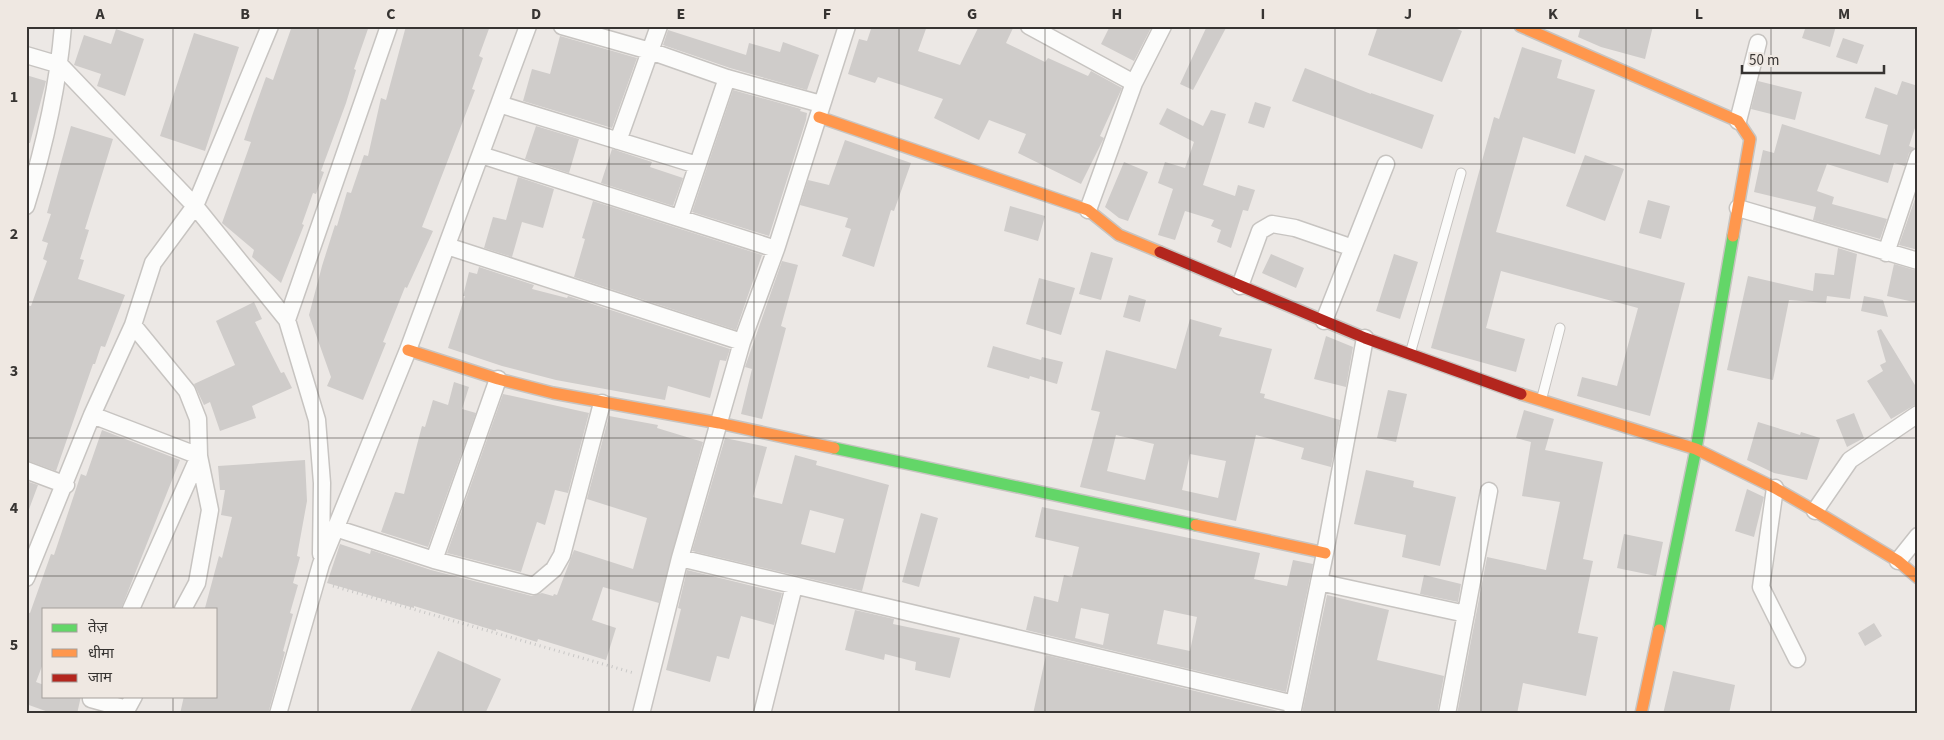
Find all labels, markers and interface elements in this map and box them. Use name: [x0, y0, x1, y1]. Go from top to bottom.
text: A: [94, 3, 105, 25]
text: B: [240, 3, 250, 25]
text: C: [386, 3, 396, 25]
text: D: [531, 3, 541, 25]
text: E: [677, 3, 685, 25]
text: F: [823, 3, 831, 25]
text: G: [967, 3, 977, 25]
text: H: [1112, 3, 1122, 25]
text: I: [1261, 3, 1265, 25]
text: J: [1404, 3, 1412, 25]
text: K: [1548, 3, 1558, 25]
text: L: [1695, 3, 1703, 25]
text: M: [1838, 3, 1850, 25]
scale bar: [1742, 42, 1884, 74]
text: 50 m: [1749, 50, 1779, 71]
text: 1: [10, 86, 18, 108]
text: 2: [10, 223, 18, 245]
text: 3: [10, 360, 18, 382]
text: 4: [10, 497, 19, 519]
legend: [42, 608, 218, 698]
text: तेज़: [88, 617, 109, 638]
text: 5: [10, 634, 18, 656]
text: धीमा: [88, 643, 115, 664]
text: जाम: [88, 667, 113, 688]

